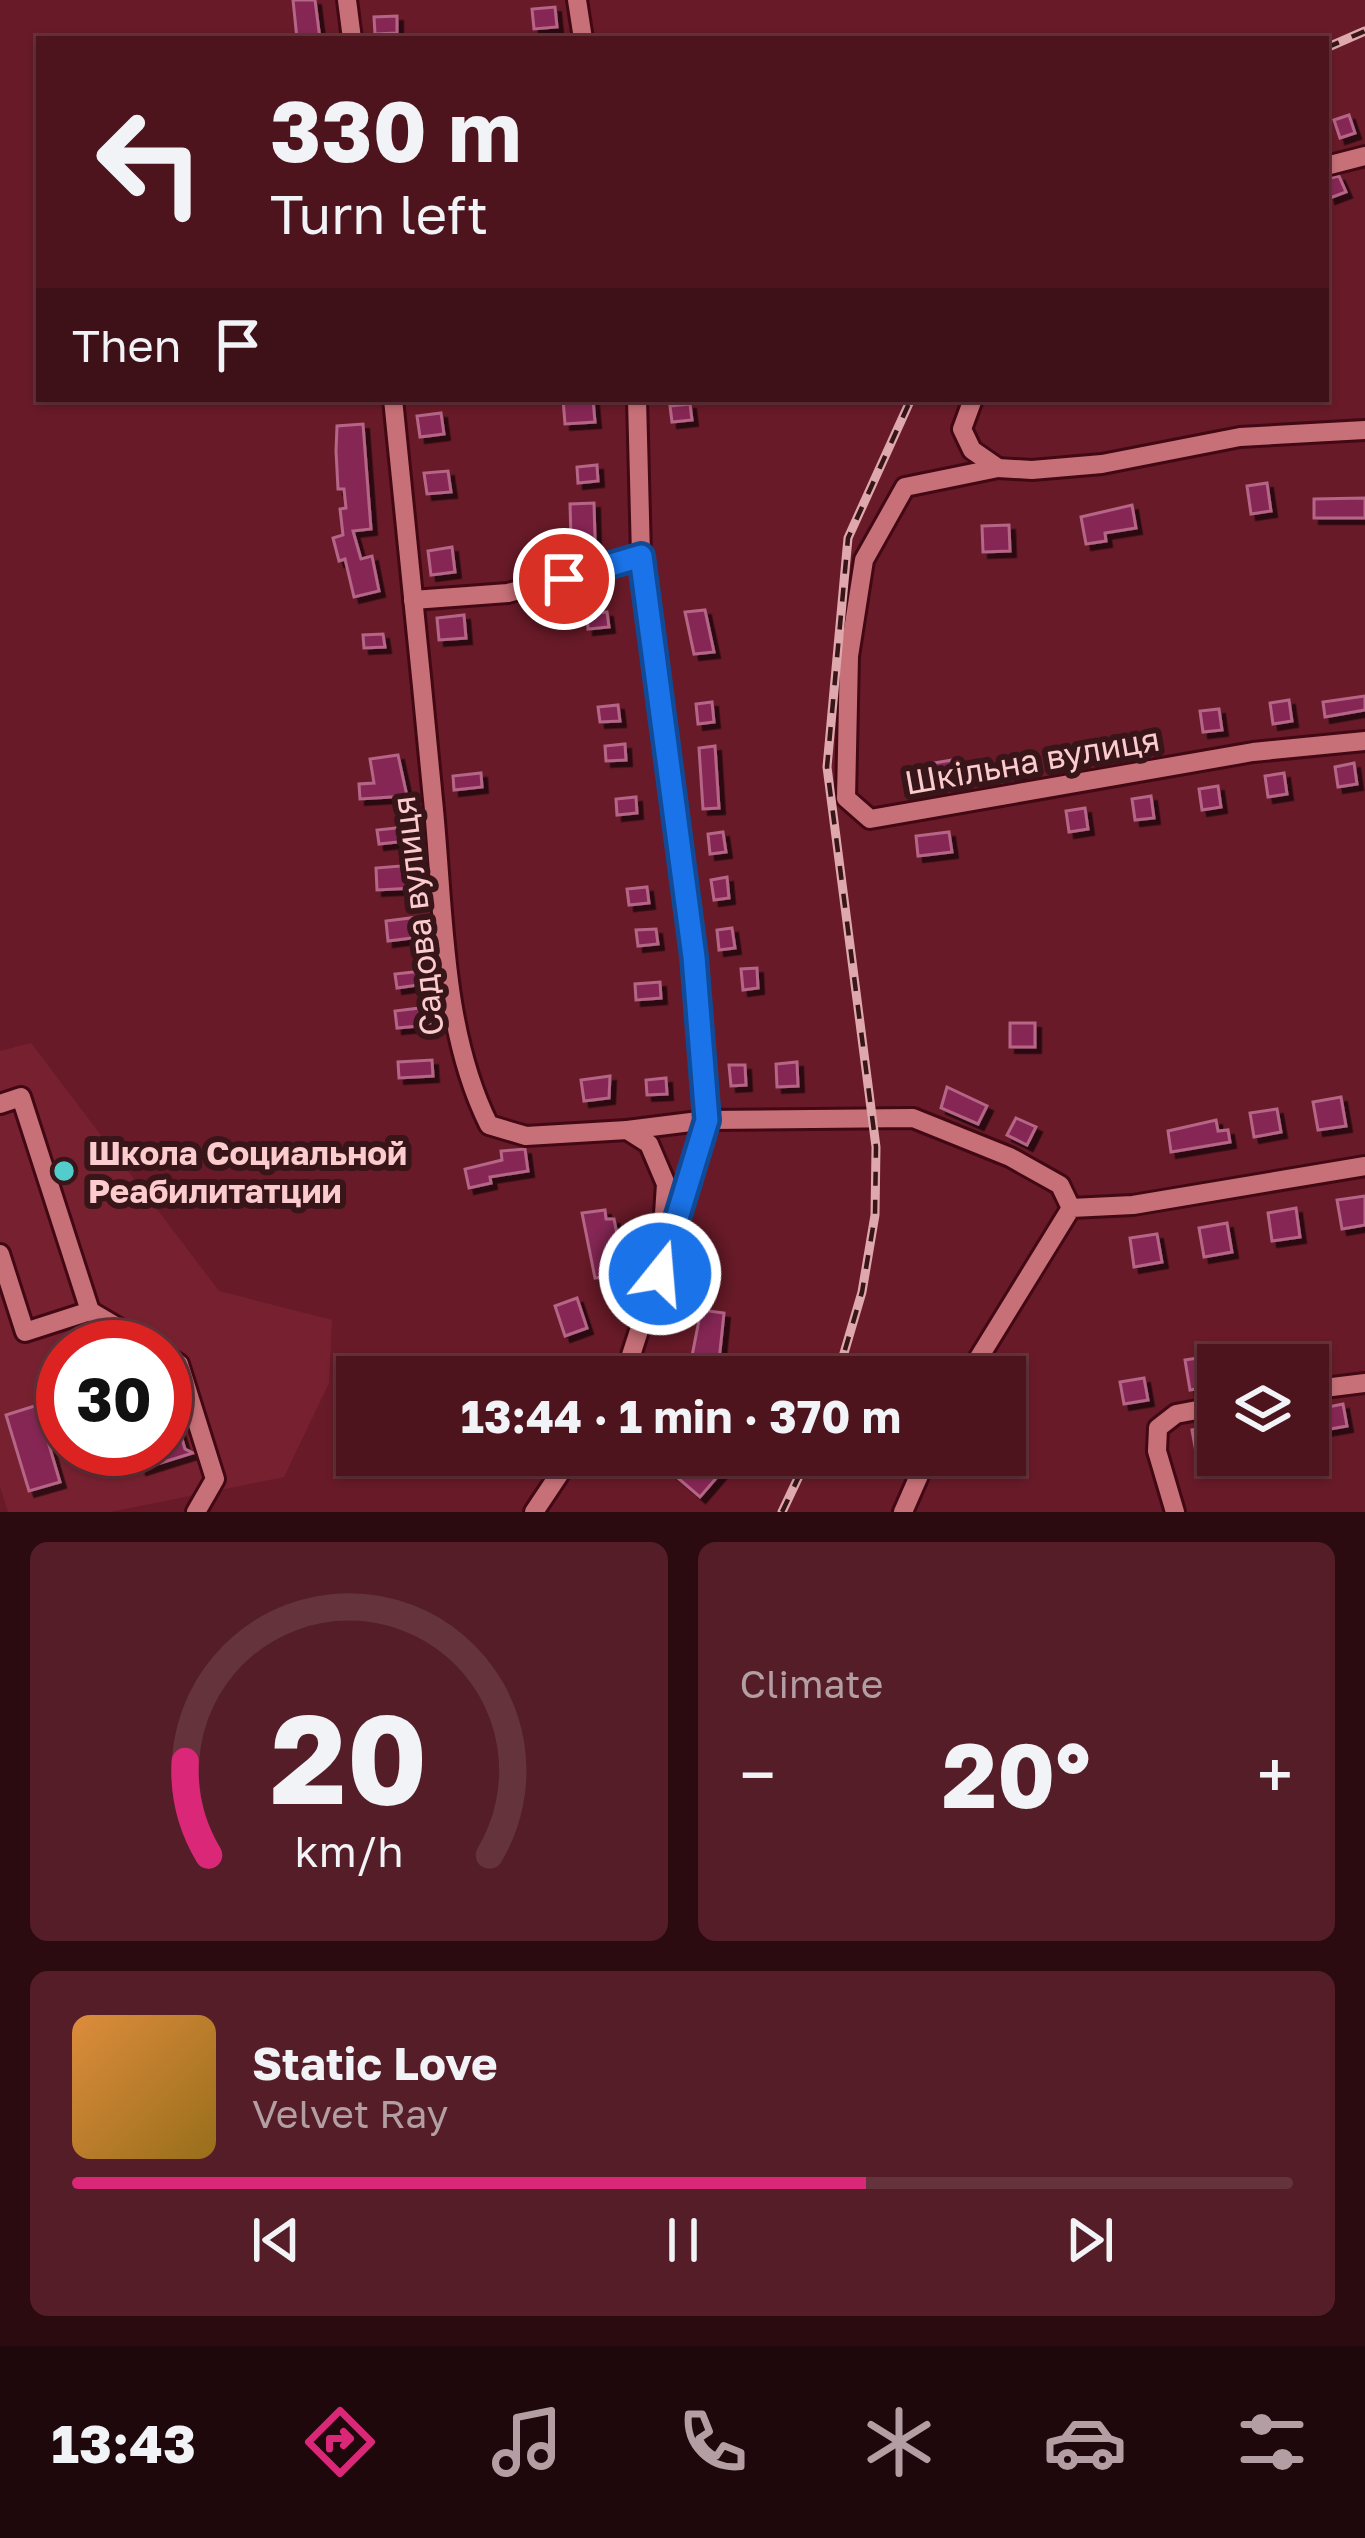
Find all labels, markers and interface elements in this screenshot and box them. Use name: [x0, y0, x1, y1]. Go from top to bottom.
text: 330 m: [270, 80, 522, 180]
icon: left: [72, 84, 228, 240]
text: Turn left: [270, 181, 488, 246]
icon: arrive: [205, 312, 271, 378]
text: Then: [72, 318, 181, 372]
pin: [513, 528, 615, 630]
icon: arrive: [531, 546, 597, 612]
street label: Шкільна вулиця: [901, 718, 1163, 802]
street label: Садова вулиця: [383, 794, 451, 1038]
place label: Школа Социальной Реабилитатции: [88, 1133, 407, 1210]
marker: Школа Социальной Реабилитатции: [51, 1158, 77, 1184]
position arrow: [597, 1211, 723, 1337]
speed limit sign: 30: [36, 1320, 192, 1476]
map controls: [1197, 1344, 1329, 1476]
button: layers: [1197, 1344, 1329, 1476]
text: 13:44 · 1 min · 370 m: [461, 1389, 901, 1443]
text: Climate: [740, 1660, 883, 1707]
text: 20: [270, 1682, 427, 1831]
text: 20°: [942, 1720, 1091, 1828]
text: −: [740, 1734, 776, 1814]
text: +: [1257, 1734, 1293, 1814]
text: km/h: [294, 1824, 403, 1875]
text: Static Love: [252, 2036, 498, 2090]
text: Velvet Ray: [252, 2090, 448, 2137]
icon: previous: [243, 2207, 309, 2273]
icon: pause: [650, 2207, 716, 2273]
icon: next: [1057, 2207, 1123, 2273]
icon: directions: [298, 2400, 382, 2484]
icon: music: [485, 2400, 569, 2484]
icon: phone: [671, 2400, 755, 2484]
icon: climate: [857, 2400, 941, 2484]
icon: car: [1043, 2400, 1127, 2484]
icon: filters: [1230, 2400, 1314, 2484]
text: 13:43: [51, 2410, 196, 2475]

